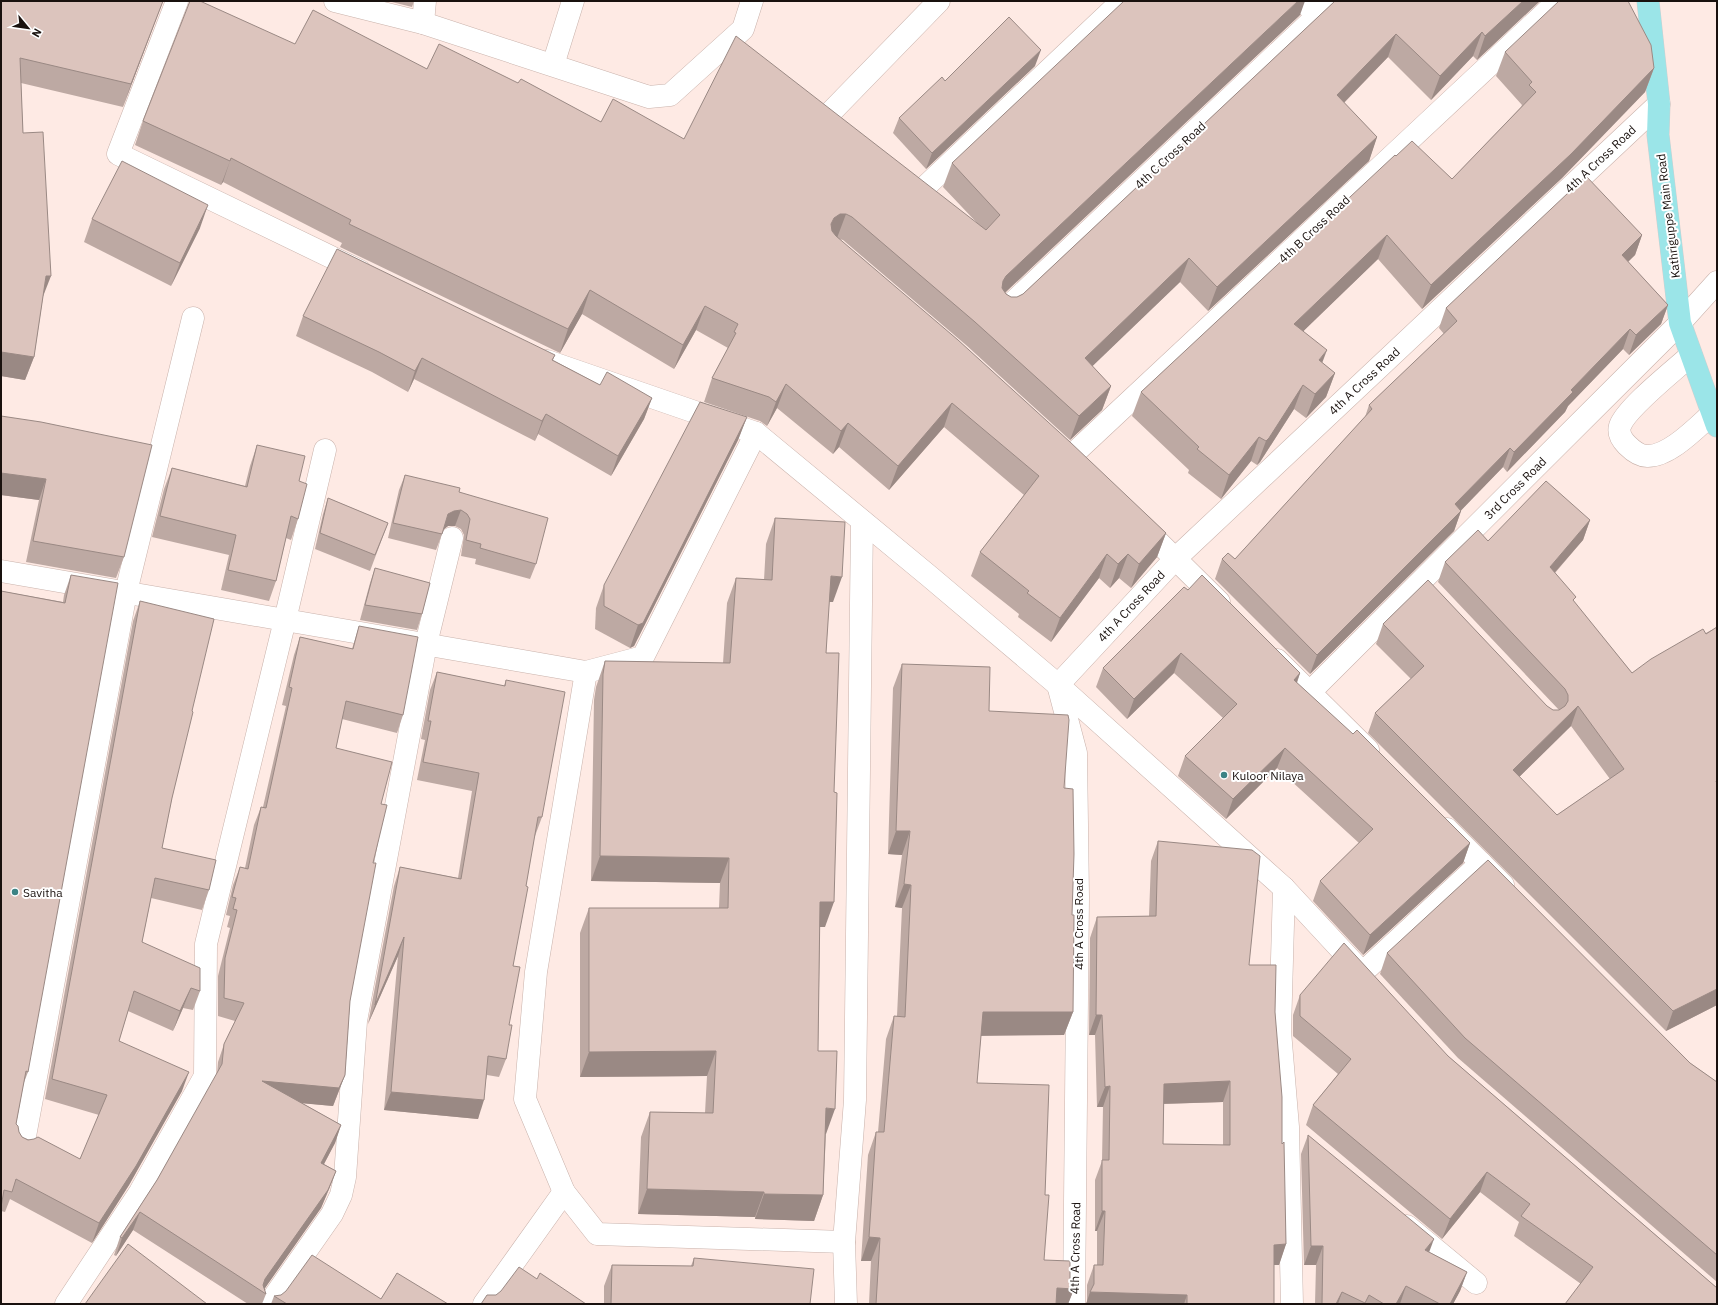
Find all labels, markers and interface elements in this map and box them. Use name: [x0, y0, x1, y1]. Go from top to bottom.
north arrow: [8, 8, 48, 48]
text: N: [29, 26, 45, 40]
street label: 4th C Cross Road: [1131, 118, 1209, 192]
street label: 4th A Cross Road: [1561, 122, 1639, 196]
street label: Kathriguppe Main Road: [1653, 153, 1683, 279]
street label: 4th B Cross Road: [1275, 192, 1353, 266]
street label: 4th A Cross Road: [1325, 344, 1403, 418]
street label: 3rd Cross Road: [1481, 454, 1549, 522]
street label: 4th A Cross Road: [1094, 567, 1168, 645]
place label: Kuloor Nilaya: [1232, 768, 1304, 783]
marker: Kuloor Nilaya: [1219, 770, 1229, 780]
street label: 4th A Cross Road: [1071, 878, 1086, 970]
place label: Savitha: [23, 885, 63, 900]
marker: Savitha: [10, 887, 20, 897]
street label: 4th A Cross Road: [1067, 1202, 1083, 1294]

